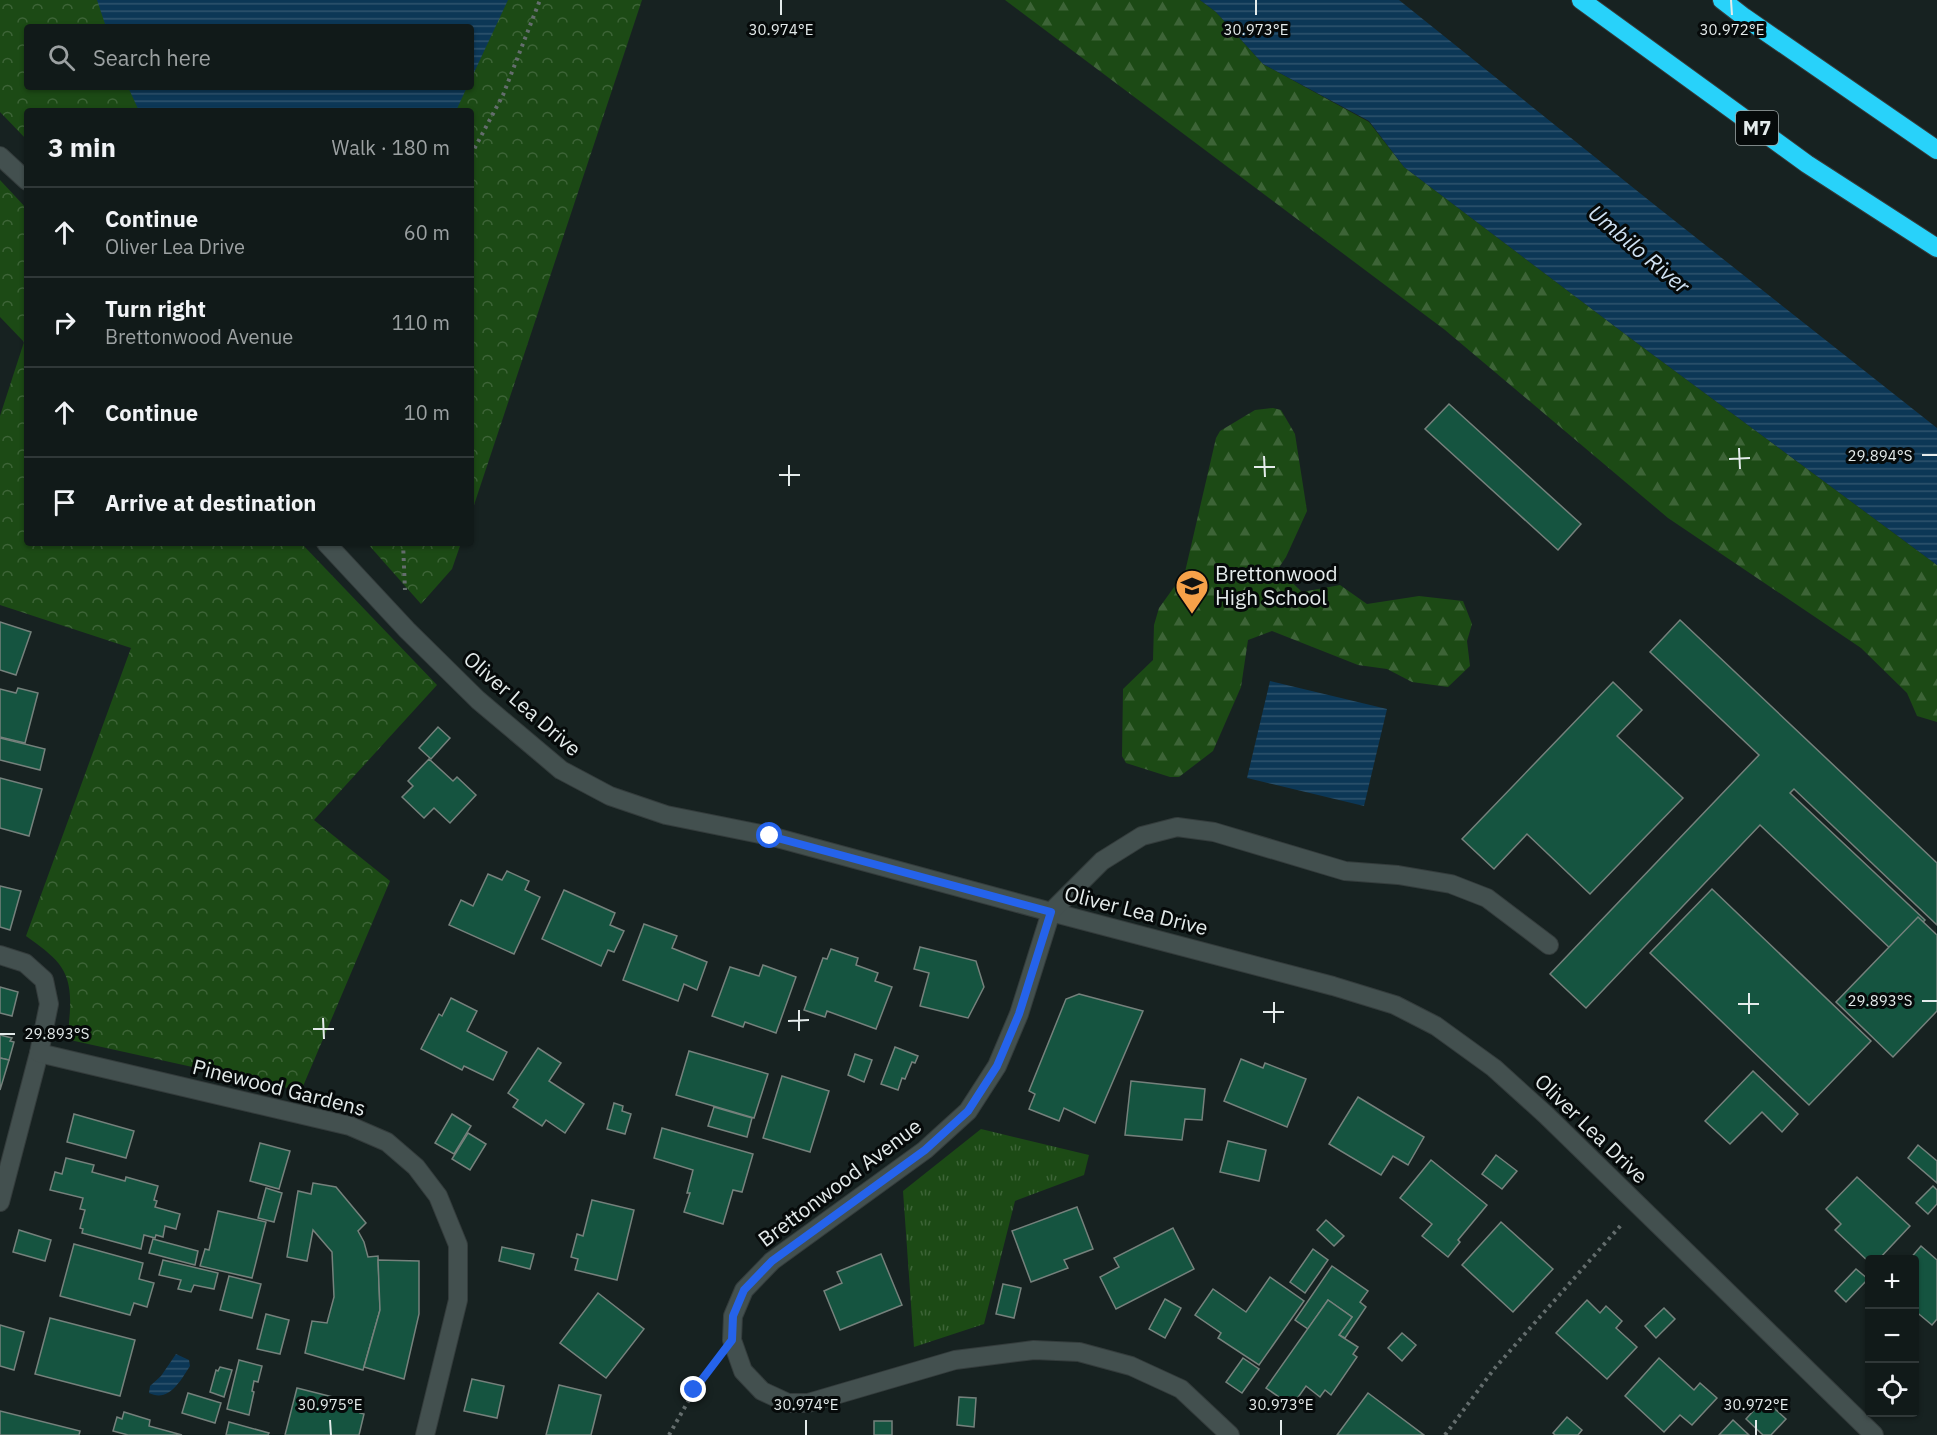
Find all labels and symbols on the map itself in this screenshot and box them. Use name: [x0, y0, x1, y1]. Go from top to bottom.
text: 30.974°E: [749, 20, 813, 39]
text: 30.973°E: [1224, 20, 1288, 39]
text: 30.972°E: [1700, 20, 1764, 39]
road number: M7: [1736, 111, 1778, 145]
water label: Umbilo River: [1583, 198, 1697, 300]
text: 29.894°S: [1848, 446, 1912, 465]
place label: Brettonwood High School: [1215, 559, 1338, 611]
school or university icon: Brettonwood High School: [1174, 568, 1210, 615]
street label: Oliver Lea Drive: [458, 644, 587, 762]
route start: [756, 822, 782, 848]
street label: Oliver Lea Drive: [1062, 879, 1211, 941]
text: 29.893°S: [1848, 991, 1912, 1010]
text: 29.893°S: [25, 1024, 89, 1043]
street label: Pinewood Gardens: [190, 1052, 369, 1122]
street label: Oliver Lea Drive: [1529, 1067, 1654, 1189]
street label: Brettonwood Avenue: [752, 1112, 927, 1253]
route end: [680, 1376, 706, 1402]
text: 30.975°E: [298, 1395, 362, 1414]
text: 30.974°E: [774, 1395, 838, 1414]
text: 30.973°E: [1249, 1395, 1313, 1414]
text: 30.972°E: [1724, 1395, 1788, 1414]

